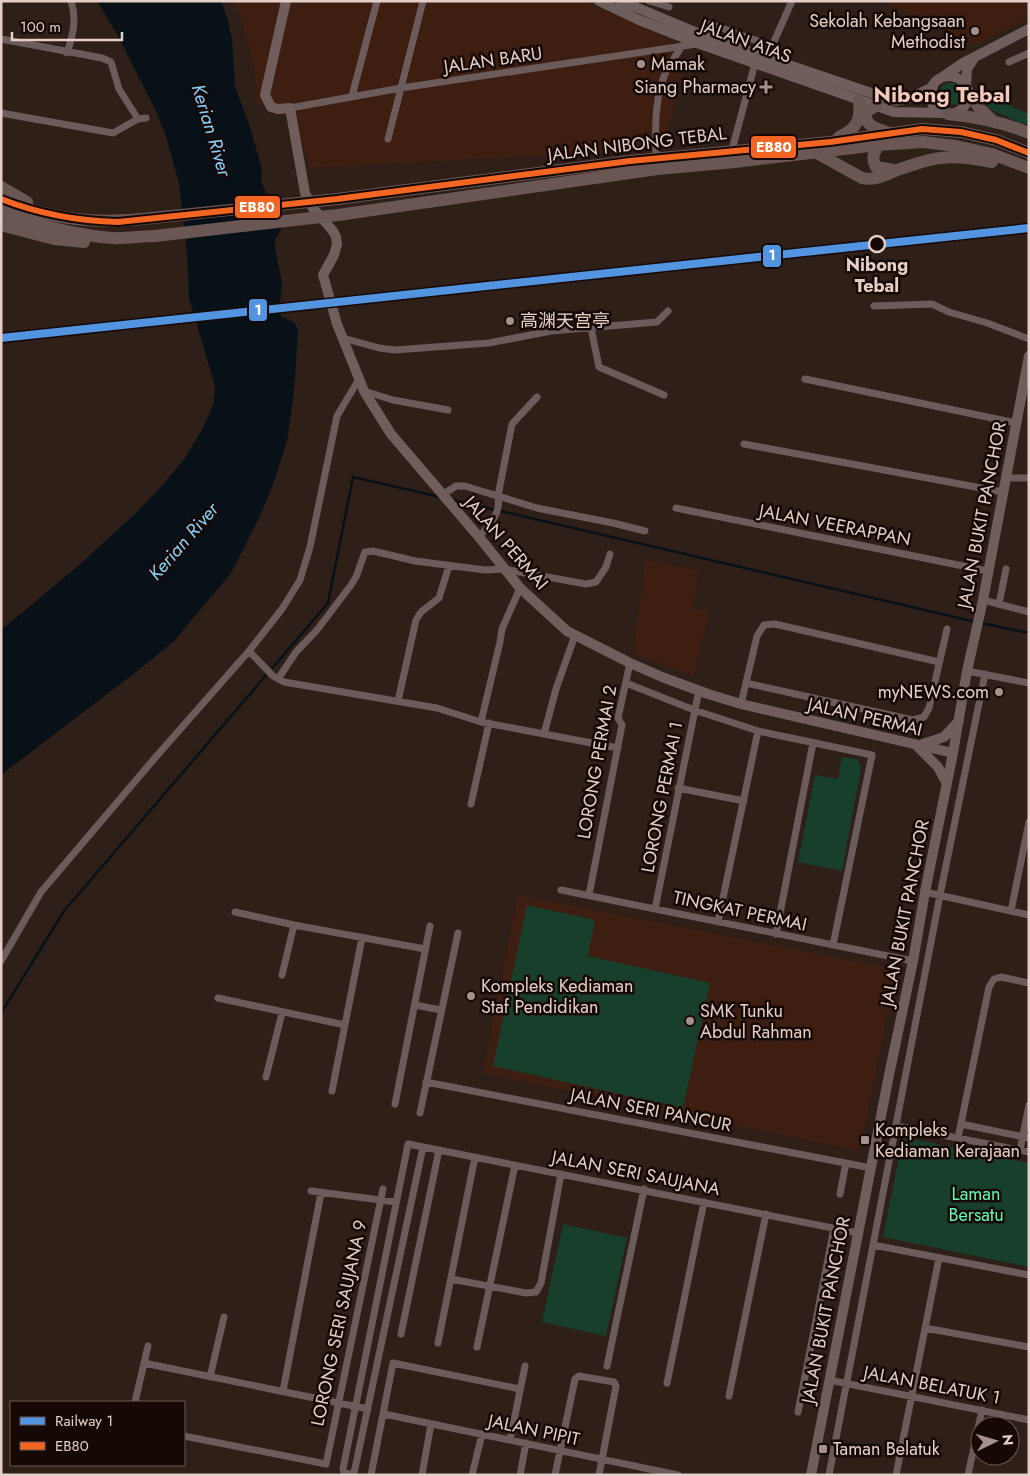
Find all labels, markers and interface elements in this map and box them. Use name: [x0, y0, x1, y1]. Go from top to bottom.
place label: Sekolah Kebangsaan Methodist: [809, 8, 966, 55]
scale bar: [12, 10, 122, 42]
street label: JALAN ATAS: [695, 12, 795, 70]
text: 100 m: [20, 16, 61, 38]
marker: Sekolah Kebangsaan Methodist: [969, 25, 981, 37]
street label: JALAN BARU: [440, 40, 544, 80]
place label: Mamak: [651, 51, 705, 77]
marker: Mamak: [635, 58, 647, 70]
place label: Siang Pharmacy: [634, 74, 756, 100]
district label: Nibong Tebal: [874, 78, 1010, 110]
water label: Kerian River: [185, 81, 239, 181]
marker: Siang Pharmacy: [760, 81, 772, 93]
street label: JALAN NIBONG TEBAL: [544, 120, 728, 168]
line badge: EB80: [750, 135, 797, 159]
text: EB80: [756, 137, 792, 157]
line badge: EB80: [234, 195, 281, 219]
text: EB80: [239, 197, 275, 217]
marker: Nibong Tebal: [868, 235, 886, 253]
line badge: 1: [762, 244, 782, 268]
text: 1: [768, 245, 776, 265]
place label: Nibong Tebal: [846, 252, 908, 299]
line badge: 1: [248, 298, 268, 322]
text: 1: [254, 300, 262, 320]
place label: 高渊天宫亭: [520, 308, 610, 334]
marker: 高渊天宫亭: [504, 315, 516, 327]
street label: JALAN BUKIT PANCHOR: [951, 419, 1013, 613]
street label: JALAN PERMAI: [457, 489, 554, 596]
water label: Kerian River: [142, 495, 226, 586]
street label: JALAN VEERAPPAN: [755, 497, 913, 552]
place label: myNEWS.com: [878, 679, 989, 705]
street label: LORONG PERMAI 2: [571, 683, 623, 841]
marker: myNEWS.com: [993, 686, 1005, 698]
street label: JALAN PERMAI: [803, 691, 925, 743]
street label: LORONG PERMAI 1: [635, 719, 689, 875]
street label: JALAN BUKIT PANCHOR: [874, 817, 936, 1011]
street label: TINGKAT PERMAI: [671, 884, 809, 938]
place label: Kompleks Kediaman Staf Pendidikan: [481, 973, 633, 1020]
marker: Kompleks Kediaman Staf Pendidikan: [465, 990, 477, 1002]
place label: SMK Tunku Abdul Rahman: [700, 998, 812, 1045]
marker: SMK Tunku Abdul Rahman: [684, 1015, 696, 1027]
street label: JALAN SERI PANCUR: [566, 1081, 734, 1138]
place label: Kompleks Kediaman Kerajaan: [875, 1117, 1020, 1164]
marker: Kompleks Kediaman Kerajaan: [859, 1134, 871, 1146]
street label: JALAN SERI SAUJANA: [548, 1144, 722, 1202]
park label: Laman Bersatu: [948, 1181, 1004, 1228]
street label: JALAN BUKIT PANCHOR: [795, 1214, 857, 1408]
street label: LORONG SERI SAUJANA 9: [304, 1218, 374, 1428]
street label: JALAN BELATUK 1: [860, 1359, 1003, 1411]
legend: [10, 1401, 185, 1466]
street label: JALAN PIPIT: [484, 1407, 583, 1453]
text: Railway 1: [55, 1410, 113, 1432]
north arrow: [970, 1416, 1020, 1466]
text: N: [998, 1433, 1018, 1446]
text: EB80: [55, 1435, 89, 1457]
place label: Taman Belatuk: [833, 1436, 940, 1462]
marker: Taman Belatuk: [817, 1443, 829, 1455]

